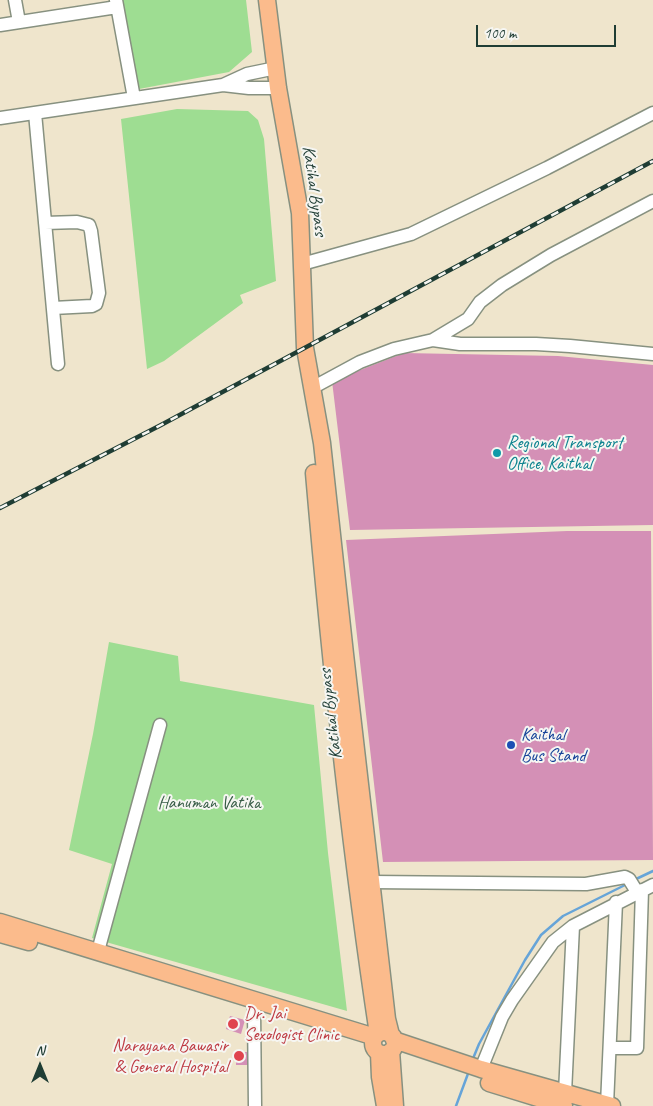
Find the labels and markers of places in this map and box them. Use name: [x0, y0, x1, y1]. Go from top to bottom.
place label: Regional Transport Office, Kaithal: [507, 432, 623, 474]
marker: Regional Transport Office, Kaithal: [491, 447, 503, 459]
place label: Kaithal Bus Stand: [521, 724, 586, 766]
marker: Kaithal Bus Stand: [505, 739, 517, 751]
place label: Dr. Jai Sexologist Clinic: [244, 1003, 340, 1046]
marker: Dr. Jai Sexologist Clinic: [226, 1017, 240, 1031]
place label: Narayana Bawasir & General Hospital: [112, 1035, 228, 1078]
marker: Narayana Bawasir & General Hospital: [232, 1049, 246, 1063]

